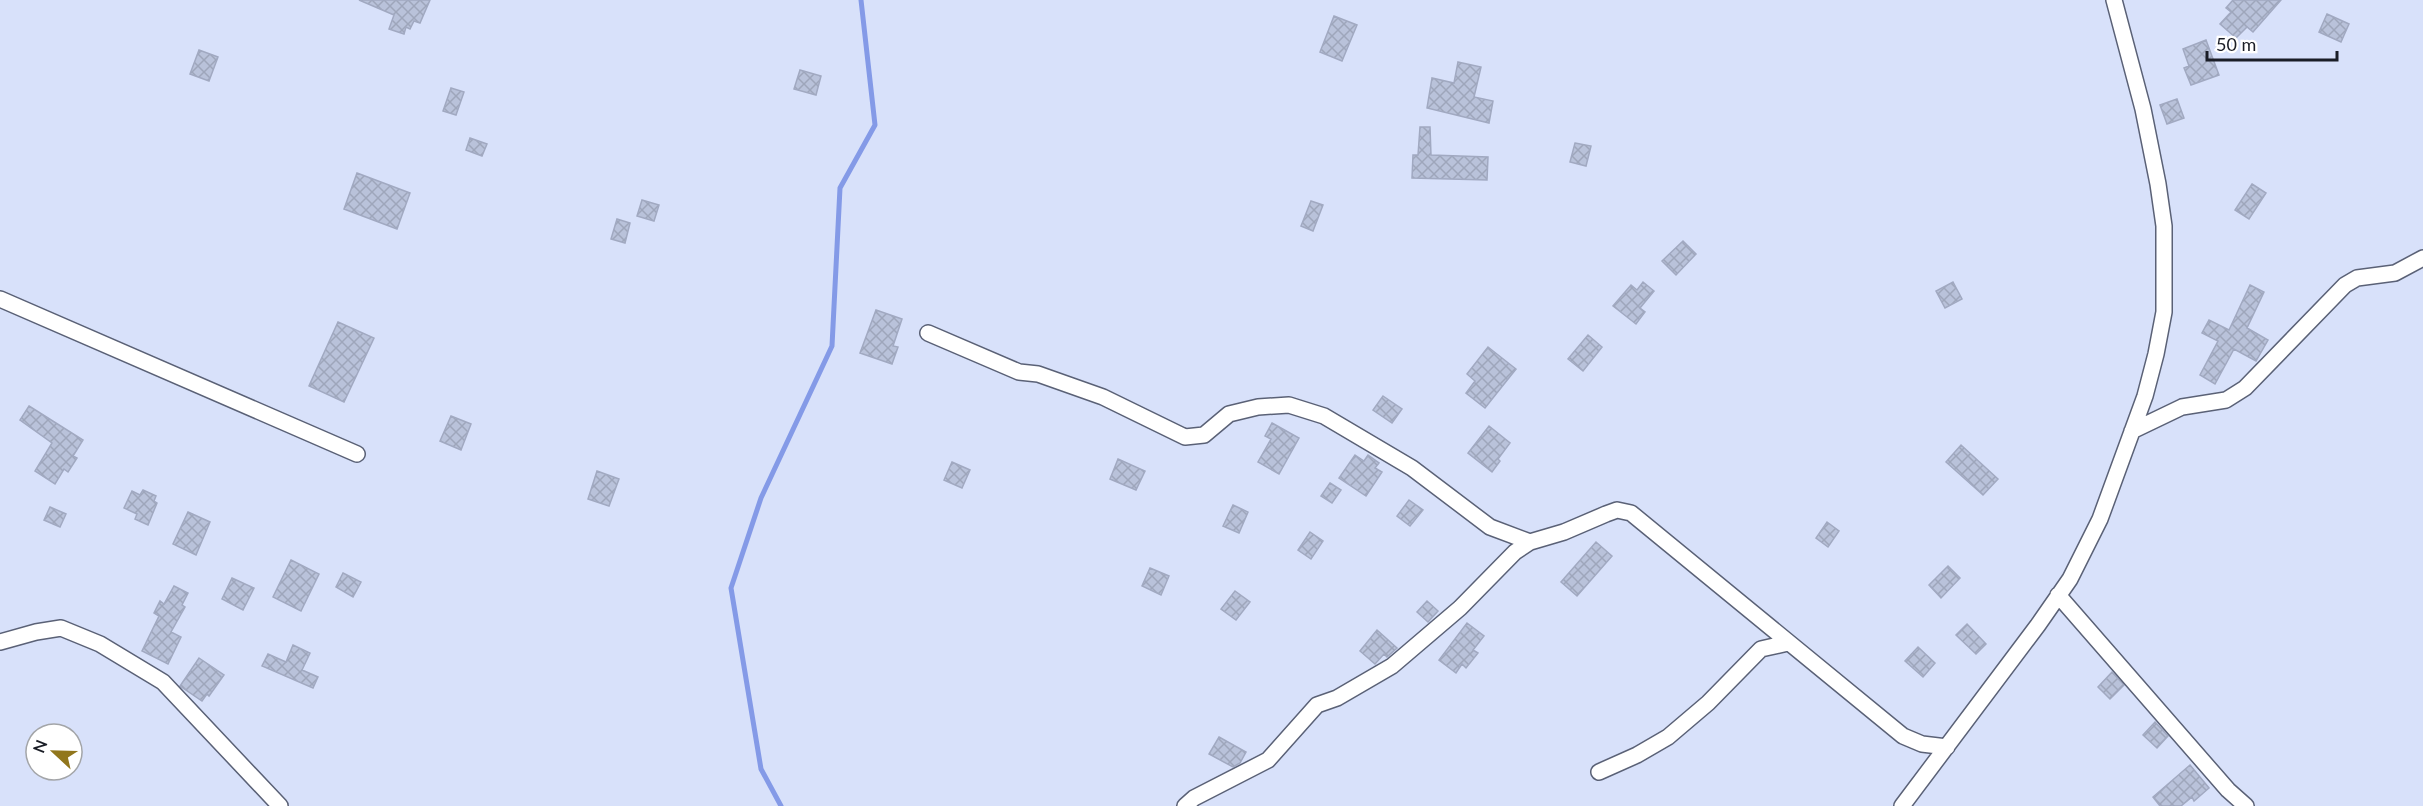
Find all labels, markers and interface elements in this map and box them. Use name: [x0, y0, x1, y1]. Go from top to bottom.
scale bar: [2207, 24, 2338, 62]
text: 50 m: [2216, 33, 2256, 55]
north arrow: [24, 722, 84, 782]
text: N: [29, 737, 51, 755]

